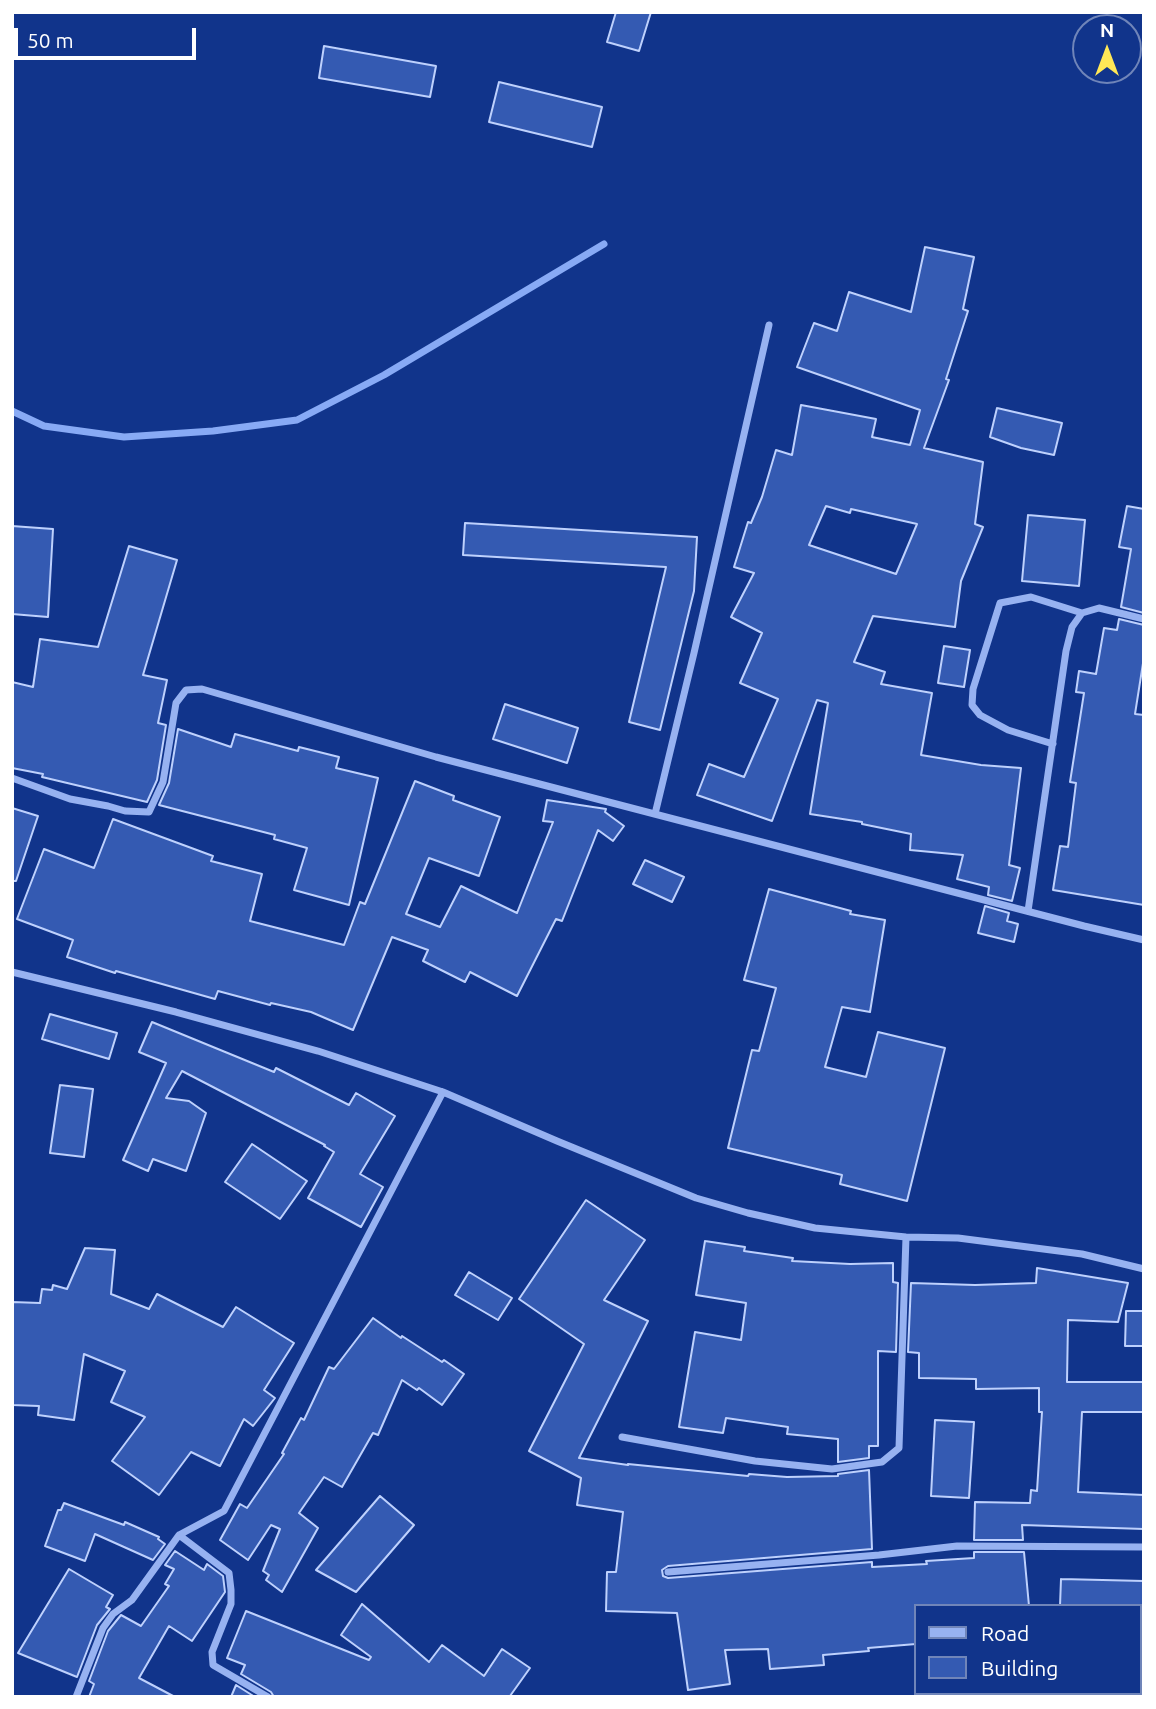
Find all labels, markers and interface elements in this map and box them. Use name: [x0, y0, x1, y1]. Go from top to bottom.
scale bar: [18, 14, 200, 58]
north arrow: [1072, 14, 1142, 84]
text: N: [1100, 19, 1114, 41]
text: 50 m: [27, 28, 74, 52]
legend: [914, 1604, 1142, 1695]
text: Road: [981, 1621, 1029, 1645]
text: Building: [981, 1656, 1058, 1680]

